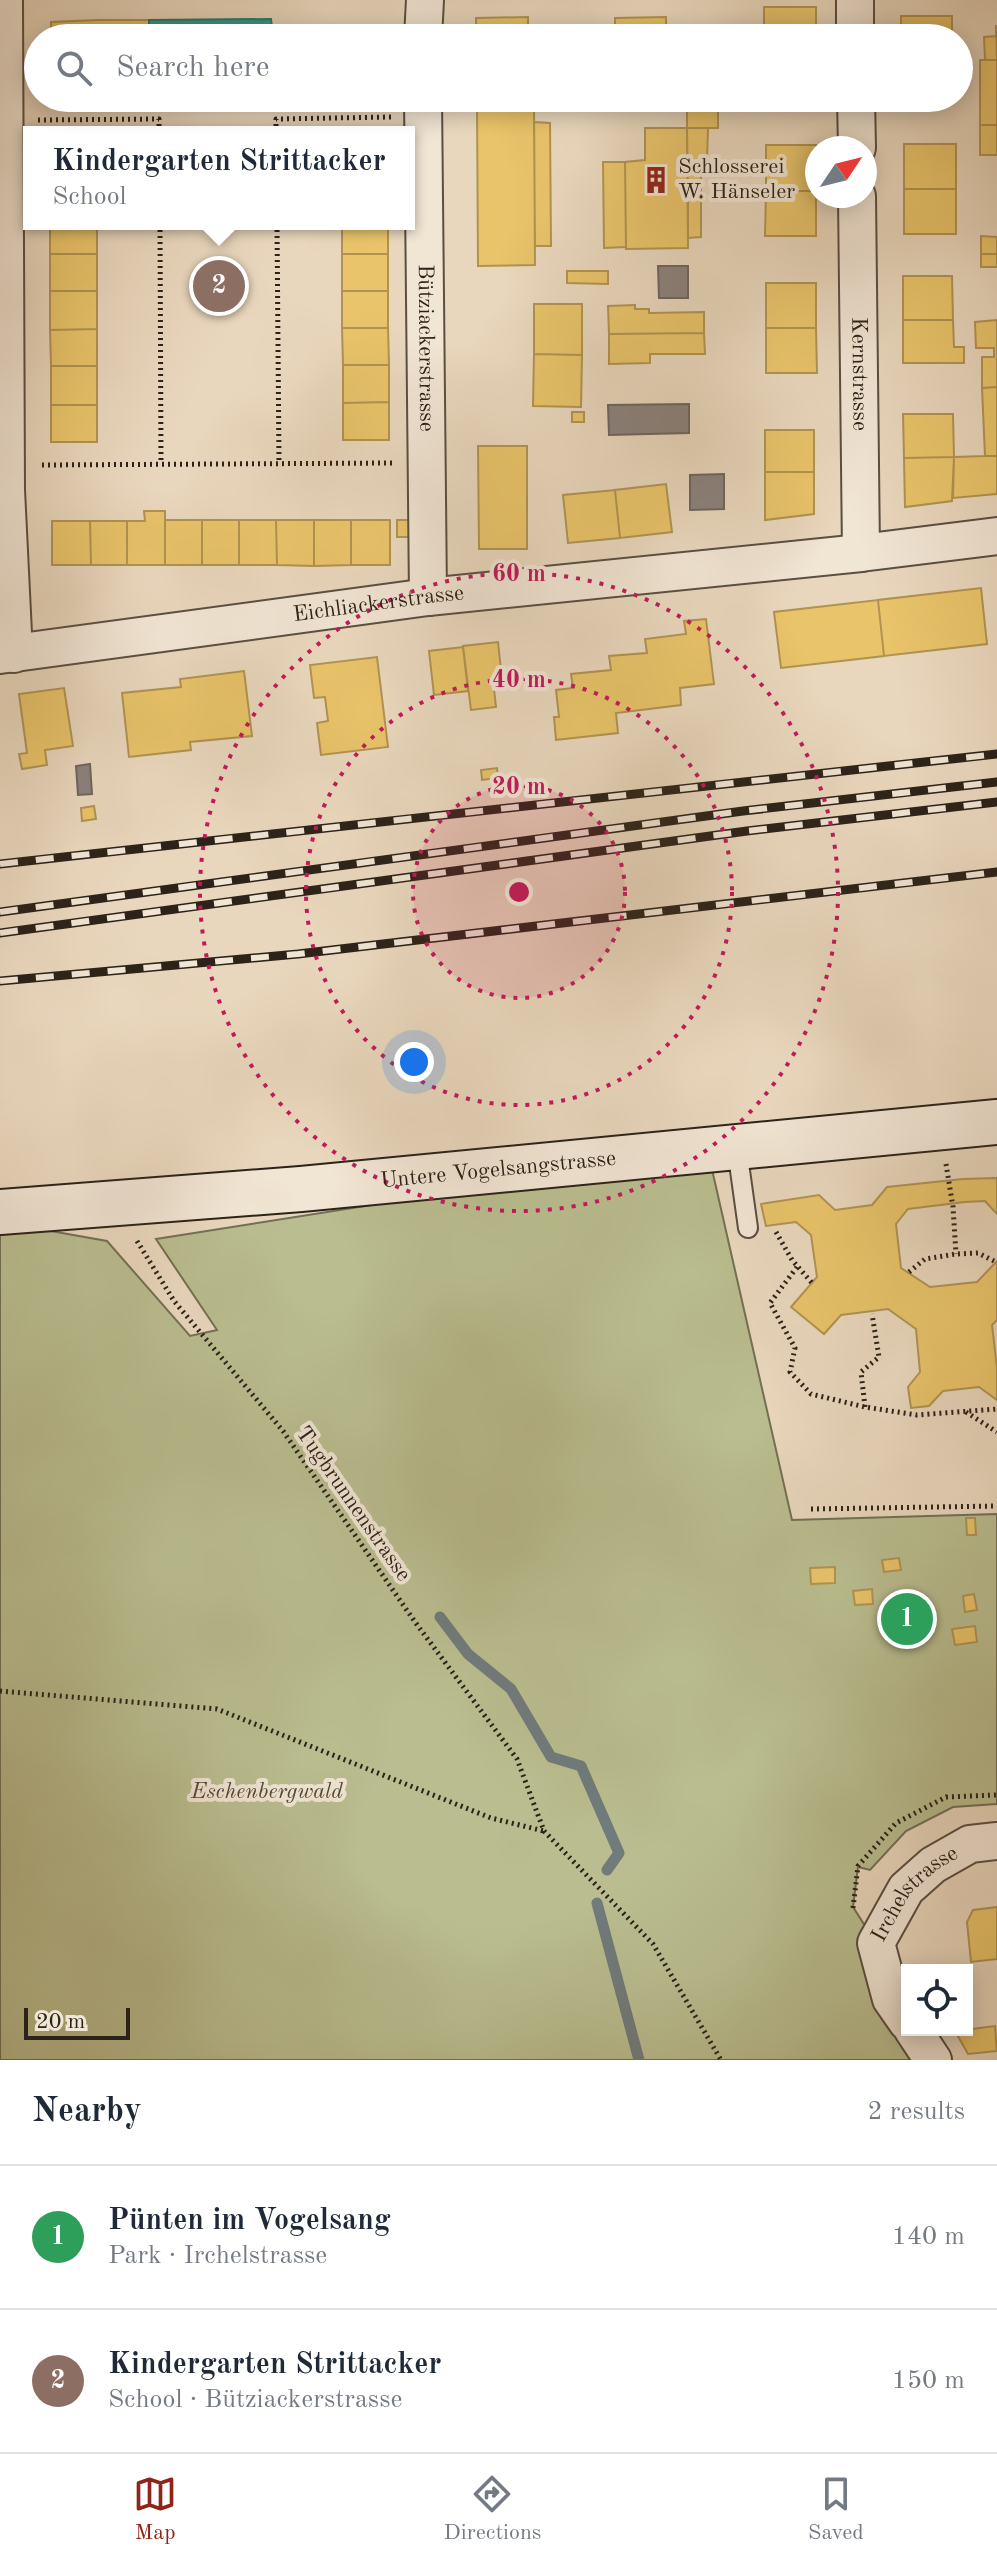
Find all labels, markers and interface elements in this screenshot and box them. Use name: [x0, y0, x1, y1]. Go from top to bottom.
search box: [24, 24, 973, 112]
icon: search: [52, 46, 96, 90]
text: Search here: [116, 53, 270, 83]
popup: [23, 126, 415, 230]
north arrow: [805, 136, 877, 208]
text: Kindergarten Strittacker: [52, 147, 386, 177]
place label: Schlosserei W. Hänseler: [678, 156, 795, 203]
building icon: Schlosserei W. Hänseler: [641, 165, 671, 195]
text: School: [52, 184, 127, 210]
pin: 2: [193, 256, 245, 316]
street label: Bütziackerstrasse: [414, 264, 437, 432]
street label: Kernstrasse: [847, 317, 871, 431]
text: 60 m: [492, 563, 546, 587]
street label: Eichliackerstrasse: [292, 582, 465, 626]
text: 40 m: [492, 669, 546, 693]
text: 20 m: [492, 776, 546, 800]
centre of rings: [505, 878, 533, 906]
your location: [394, 1042, 434, 1082]
street label: Untere Vogelsangstrasse: [379, 1148, 617, 1192]
street label: Tugbrunnenstrasse: [291, 1423, 415, 1585]
pin: 1: [881, 1589, 933, 1649]
park label: Eschenbergwald: [190, 1781, 343, 1803]
street label: Irchelstrasse: [868, 1842, 962, 1946]
map controls: [901, 1964, 973, 2036]
button: locate: [901, 1964, 973, 2036]
scale bar: [24, 2004, 130, 2040]
text: 20 m: [36, 2011, 85, 2033]
text: Nearby: [32, 2095, 142, 2129]
text: 2 results: [867, 2099, 965, 2125]
text: Pünten im Vogelsang: [108, 2206, 391, 2236]
text: 1: [50, 2224, 66, 2250]
text: 140 m: [892, 2224, 965, 2250]
text: Park · Irchelstrasse: [108, 2243, 327, 2269]
text: Kindergarten Strittacker: [108, 2350, 442, 2380]
text: 2: [50, 2368, 66, 2394]
text: 150 m: [892, 2368, 965, 2394]
text: School · Bütziackerstrasse: [108, 2387, 402, 2413]
tab: Map: [133, 2472, 177, 2547]
tab: Directions: [444, 2472, 541, 2547]
tab: Saved: [808, 2472, 864, 2547]

